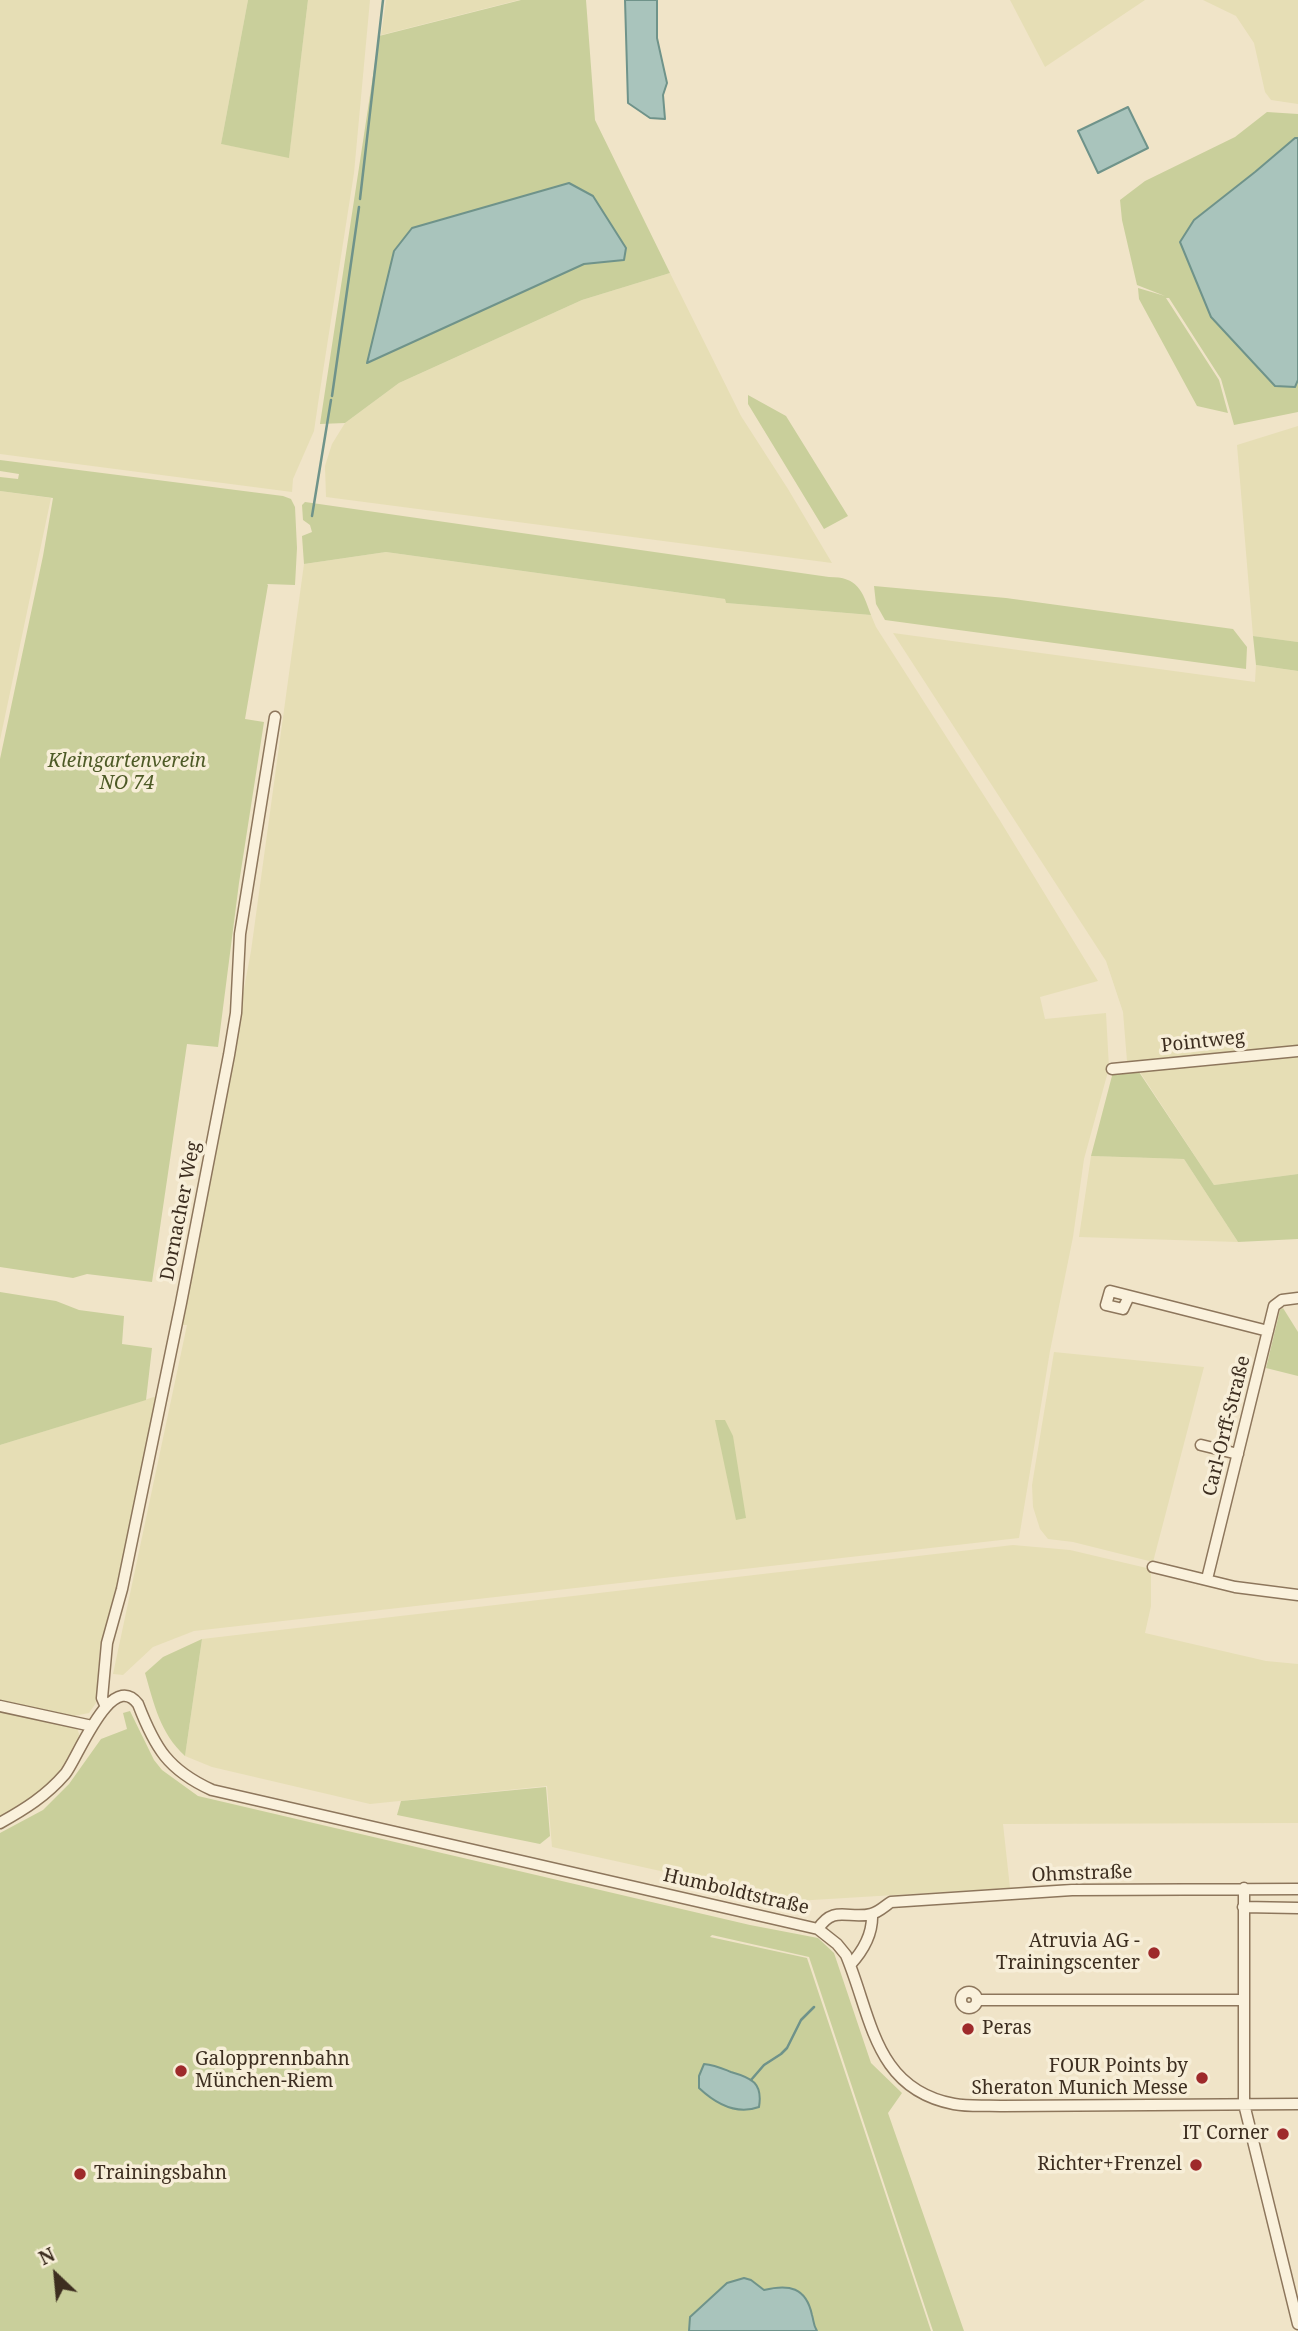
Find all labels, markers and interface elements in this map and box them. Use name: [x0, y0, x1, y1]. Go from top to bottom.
park label: Kleingartenverein NO 74: [48, 751, 206, 795]
street label: Pointweg: [1160, 1026, 1246, 1058]
street label: Dornacher Weg: [156, 1139, 206, 1283]
street label: Carl-Orff-Straße: [1198, 1353, 1256, 1499]
street label: Ohmstraße: [1031, 1861, 1133, 1887]
street label: Humboldtstraße: [661, 1864, 811, 1920]
place label: Atruvia AG - Trainingscenter: [996, 1931, 1140, 1975]
marker: Atruvia AG - Trainingscenter: [1146, 1945, 1162, 1961]
place label: Peras: [982, 2018, 1031, 2040]
marker: Peras: [960, 2021, 976, 2037]
place label: Galopprennbahn München-Riem: [195, 2049, 350, 2093]
place label: FOUR Points by Sheraton Munich Messe: [971, 2056, 1188, 2100]
marker: Galopprennbahn München-Riem: [173, 2063, 189, 2079]
marker: FOUR Points by Sheraton Munich Messe: [1194, 2070, 1210, 2086]
place label: IT Corner: [1182, 2123, 1269, 2145]
marker: IT Corner: [1275, 2126, 1291, 2142]
place label: Richter+Frenzel: [1037, 2154, 1182, 2176]
marker: Richter+Frenzel: [1188, 2157, 1204, 2173]
place label: Trainingsbahn: [94, 2163, 227, 2185]
marker: Trainingsbahn: [72, 2166, 88, 2182]
north arrow: [21, 2240, 91, 2310]
text: N: [34, 2241, 59, 2271]

